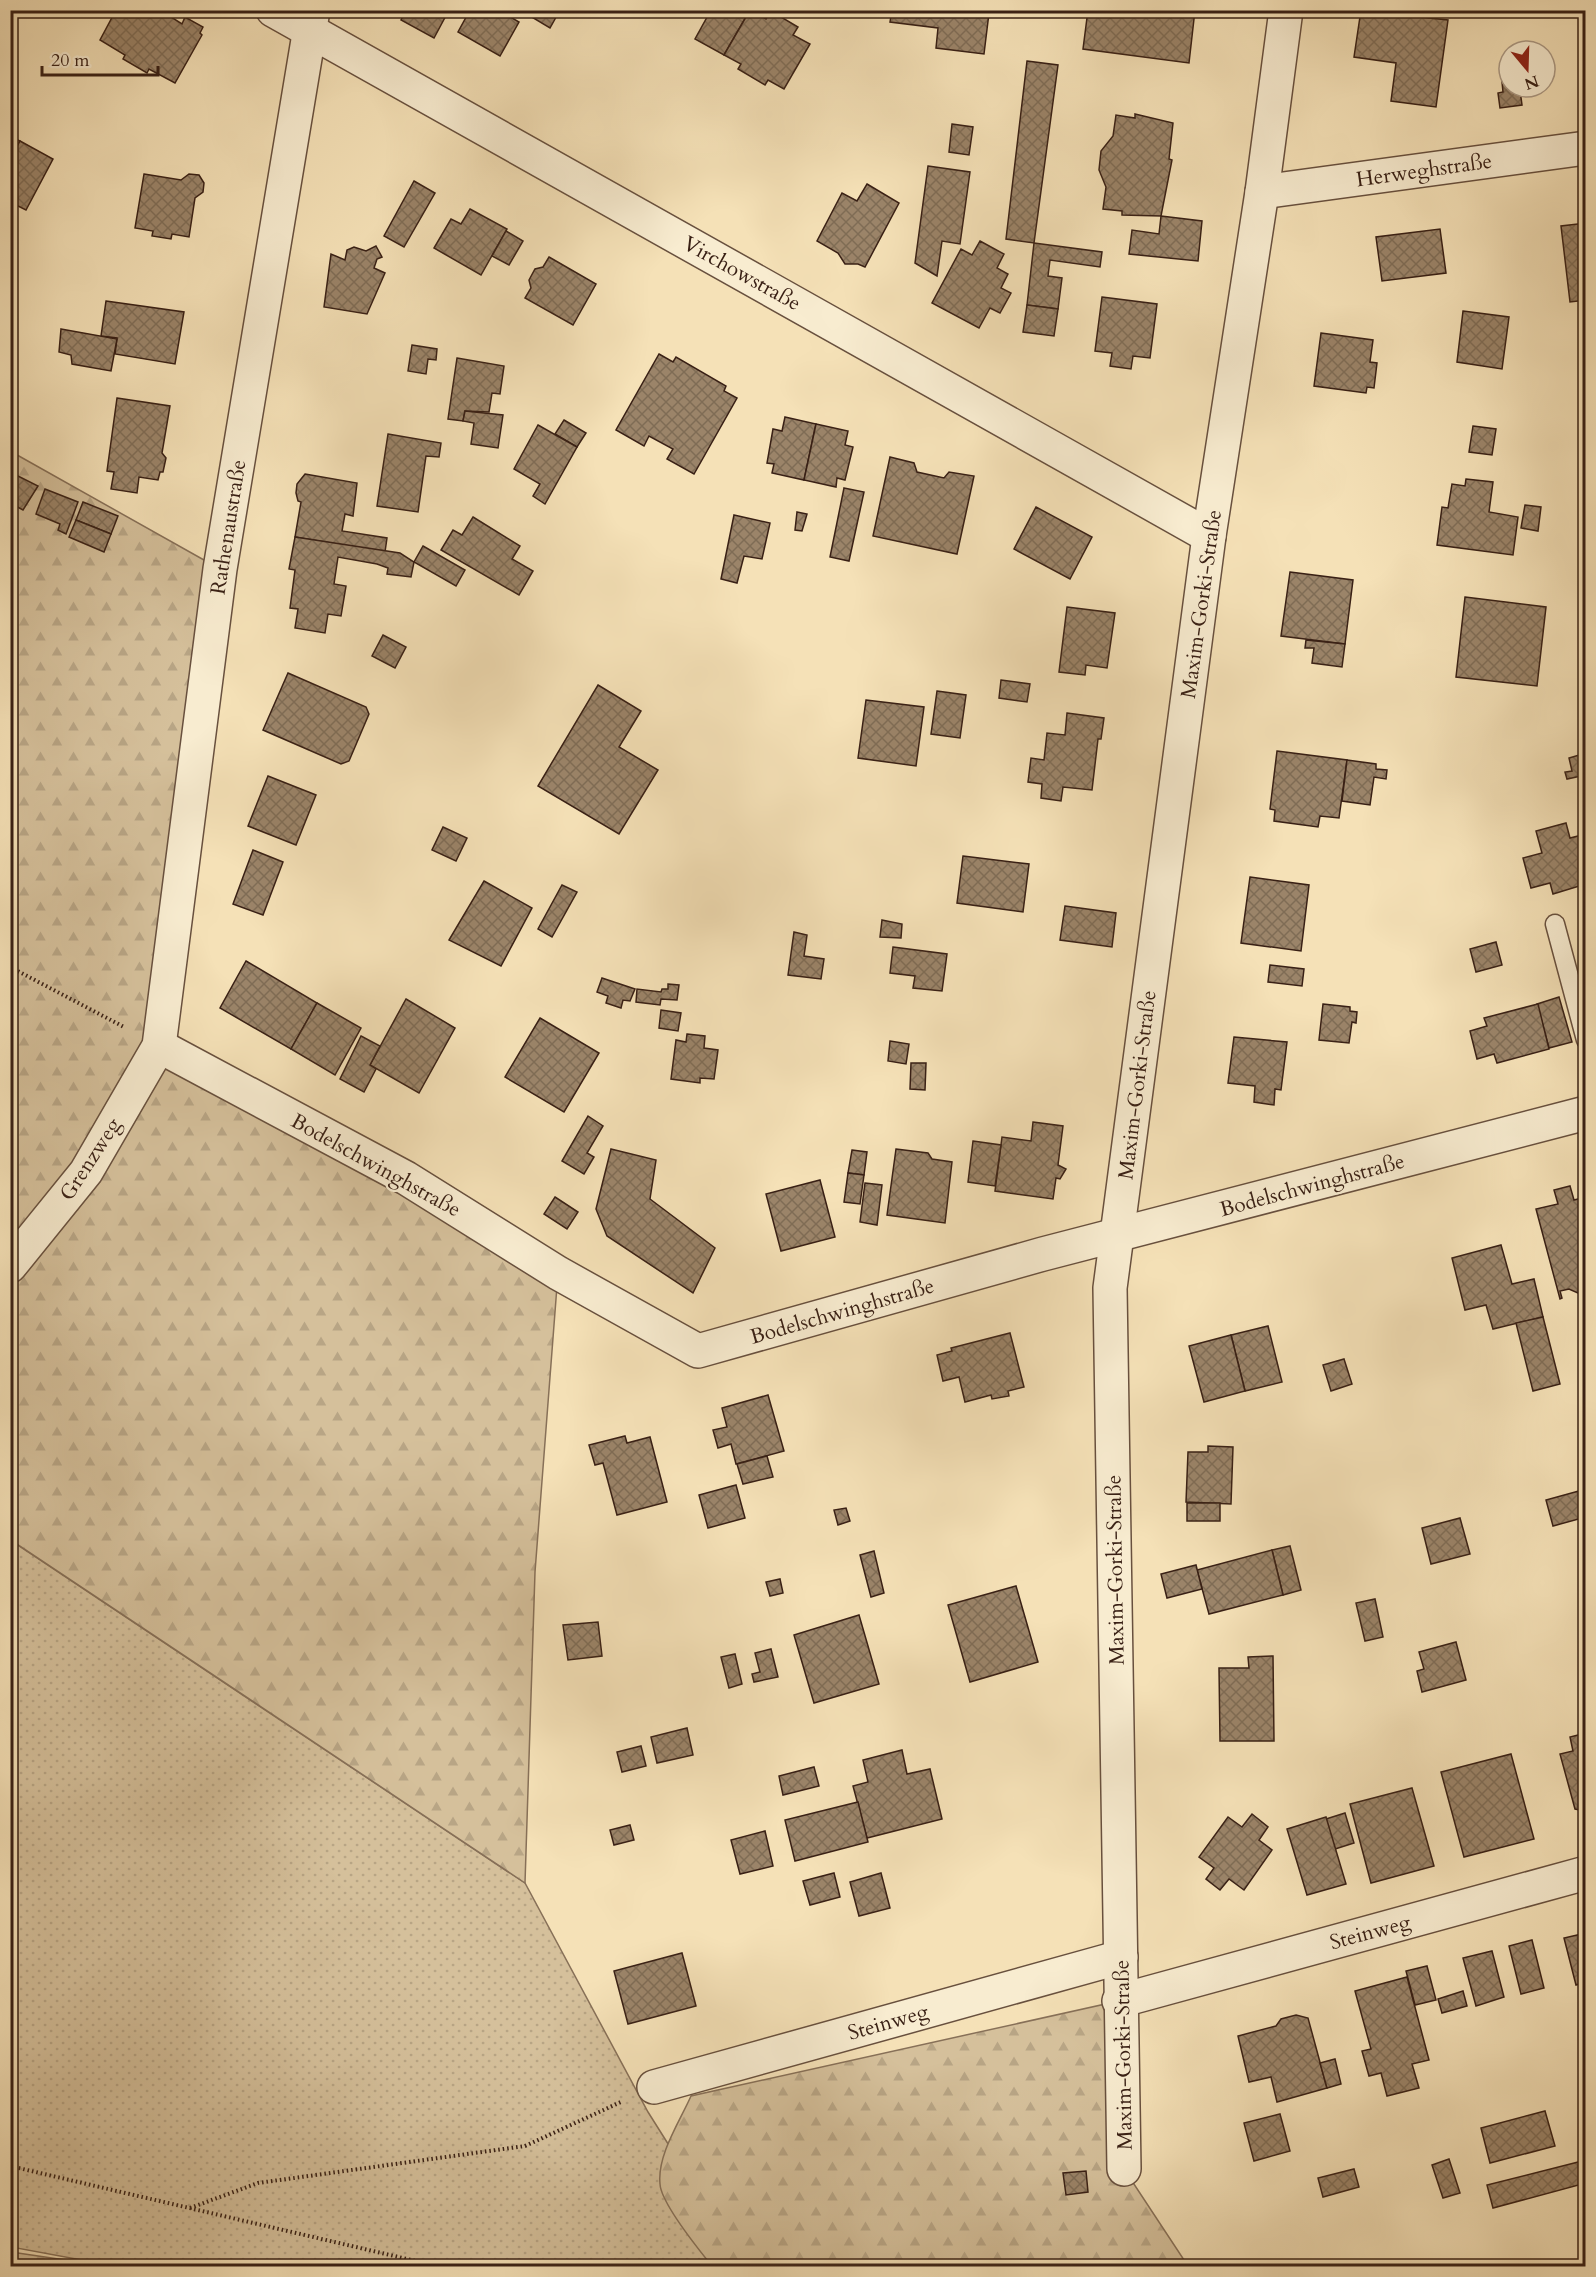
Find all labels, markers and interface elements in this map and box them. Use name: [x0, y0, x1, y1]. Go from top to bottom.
scale bar: [42, 39, 158, 77]
north arrow: [1497, 39, 1557, 99]
text: 20 m: [51, 48, 90, 73]
text: N: [1521, 70, 1542, 95]
street label: Herweghstraße: [1354, 147, 1494, 194]
street label: Virchowstraße: [678, 229, 806, 318]
street label: Rathenaustraße: [204, 458, 253, 597]
street label: Maxim-Gorki-Straße: [1174, 508, 1229, 700]
street label: Maxim-Gorki-Straße: [1112, 989, 1163, 1181]
street label: Bodelschwinghstraße: [286, 1107, 466, 1224]
street label: Grenzweg: [53, 1112, 128, 1206]
street label: Bodelschwinghstraße: [1217, 1147, 1408, 1224]
street label: Bodelschwinghstraße: [747, 1271, 938, 1352]
street label: Maxim-Gorki-Straße: [1099, 1475, 1132, 1665]
street label: Steinweg: [1326, 1908, 1414, 1957]
street label: Maxim-Gorki-Straße: [1107, 1960, 1140, 2150]
street label: Steinweg: [844, 1997, 932, 2048]

